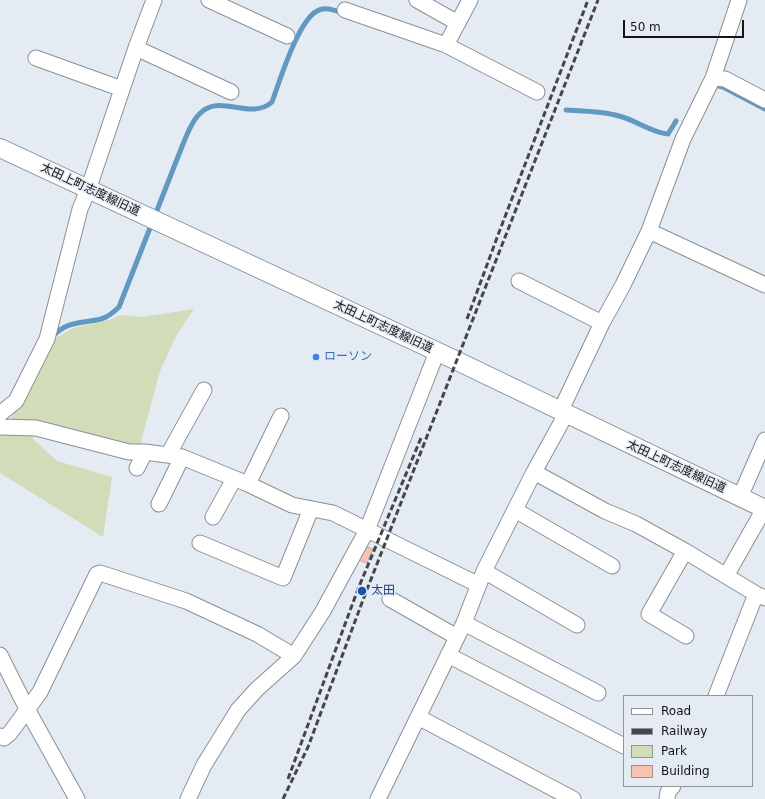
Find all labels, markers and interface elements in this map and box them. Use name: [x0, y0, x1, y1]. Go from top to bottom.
scale bar: [625, 12, 746, 38]
text: 50 m: [630, 20, 661, 34]
street label: 太田上町志度線旧道: [38, 161, 142, 219]
street label: 太田上町志度線旧道: [331, 298, 435, 356]
place label: ローソン: [324, 350, 372, 364]
marker: ローソン: [311, 352, 321, 362]
street label: 太田上町志度線旧道: [624, 438, 728, 496]
place label: 太田: [371, 584, 395, 598]
marker: 太田: [356, 585, 368, 597]
legend: [623, 695, 753, 787]
text: Road: [661, 704, 691, 718]
text: Railway: [661, 724, 707, 738]
text: Park: [661, 744, 687, 758]
text: Building: [661, 764, 710, 778]

